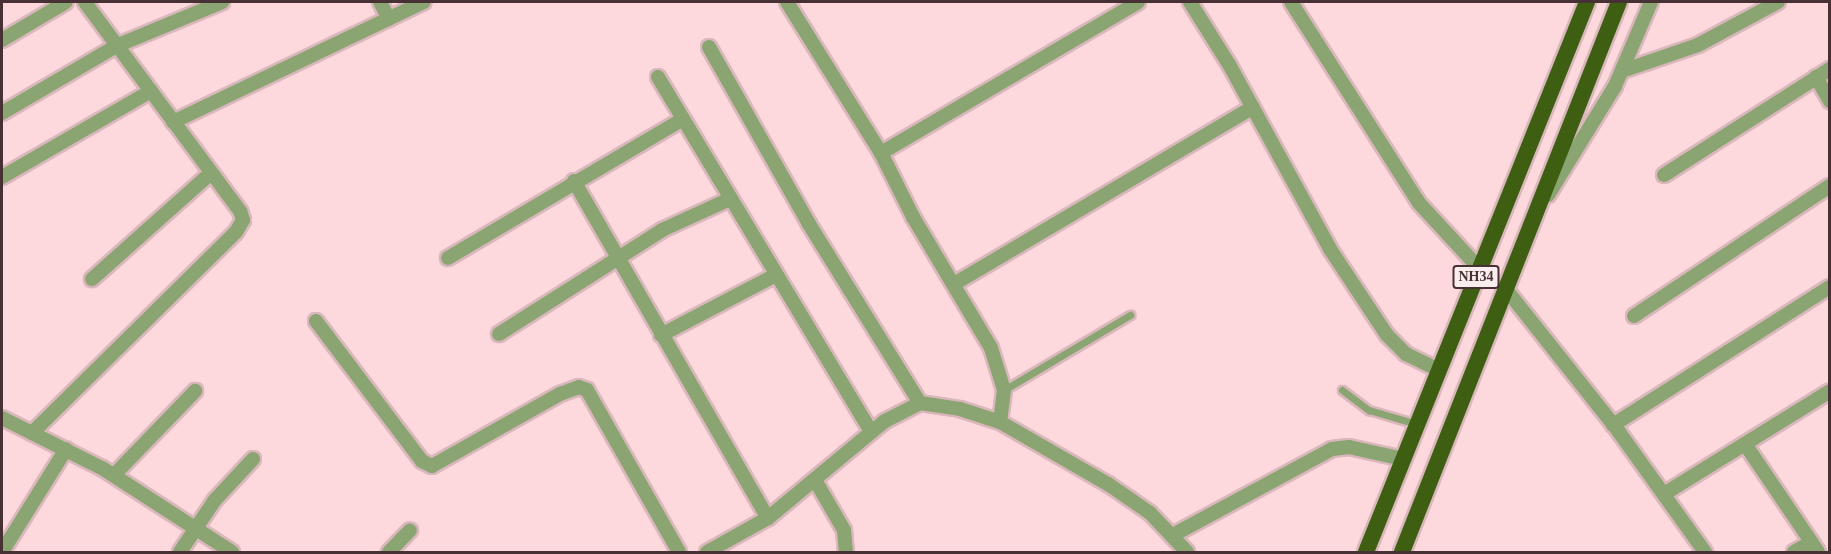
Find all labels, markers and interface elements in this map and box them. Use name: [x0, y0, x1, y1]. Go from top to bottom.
road number: NH34: [1450, 266, 1502, 288]

